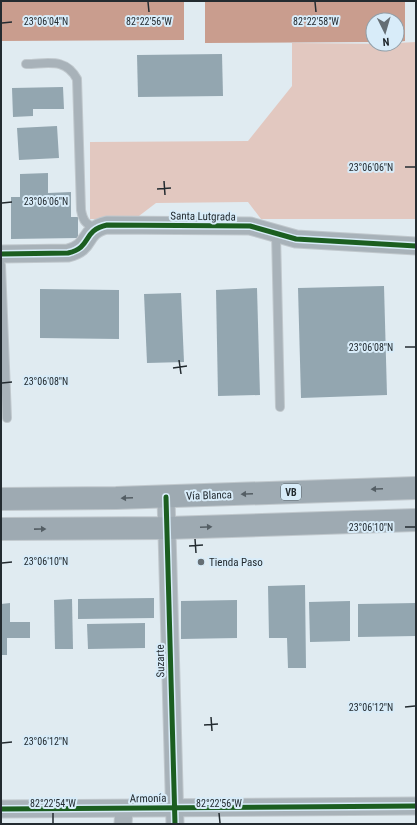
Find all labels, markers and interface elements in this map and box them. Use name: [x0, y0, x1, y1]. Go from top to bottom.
north arrow: [365, 12, 405, 52]
text: 23°06'04"N: [24, 16, 68, 27]
text: 82°22'56"W: [126, 16, 172, 27]
text: 82°22'58"W: [293, 16, 339, 27]
text: N: [382, 35, 390, 48]
text: 23°06'06"N: [349, 162, 393, 173]
text: 23°06'06"N: [24, 196, 68, 207]
street label: Santa Lutgrada: [170, 209, 236, 224]
text: 23°06'08"N: [349, 342, 393, 353]
text: 23°06'08"N: [24, 376, 68, 387]
road number: VB: [281, 484, 301, 500]
one-way arrow: [371, 486, 383, 493]
street label: Vía Blanca: [186, 488, 232, 503]
one-way arrow: [240, 491, 253, 497]
one-way arrow: [120, 495, 133, 501]
text: 23°06'10"N: [349, 522, 393, 533]
one-way arrow: [200, 524, 213, 530]
one-way arrow: [34, 526, 47, 532]
text: 23°06'10"N: [24, 556, 68, 567]
place label: Tienda Paso: [209, 556, 263, 569]
marker: Tienda Paso: [196, 557, 206, 567]
street label: Suzarte: [154, 644, 167, 678]
text: 23°06'12"N: [349, 702, 393, 713]
text: 23°06'12"N: [24, 736, 68, 747]
street label: Armonía: [130, 792, 166, 805]
text: 82°22'54"W: [30, 798, 76, 809]
text: 82°22'56"W: [196, 798, 242, 809]

